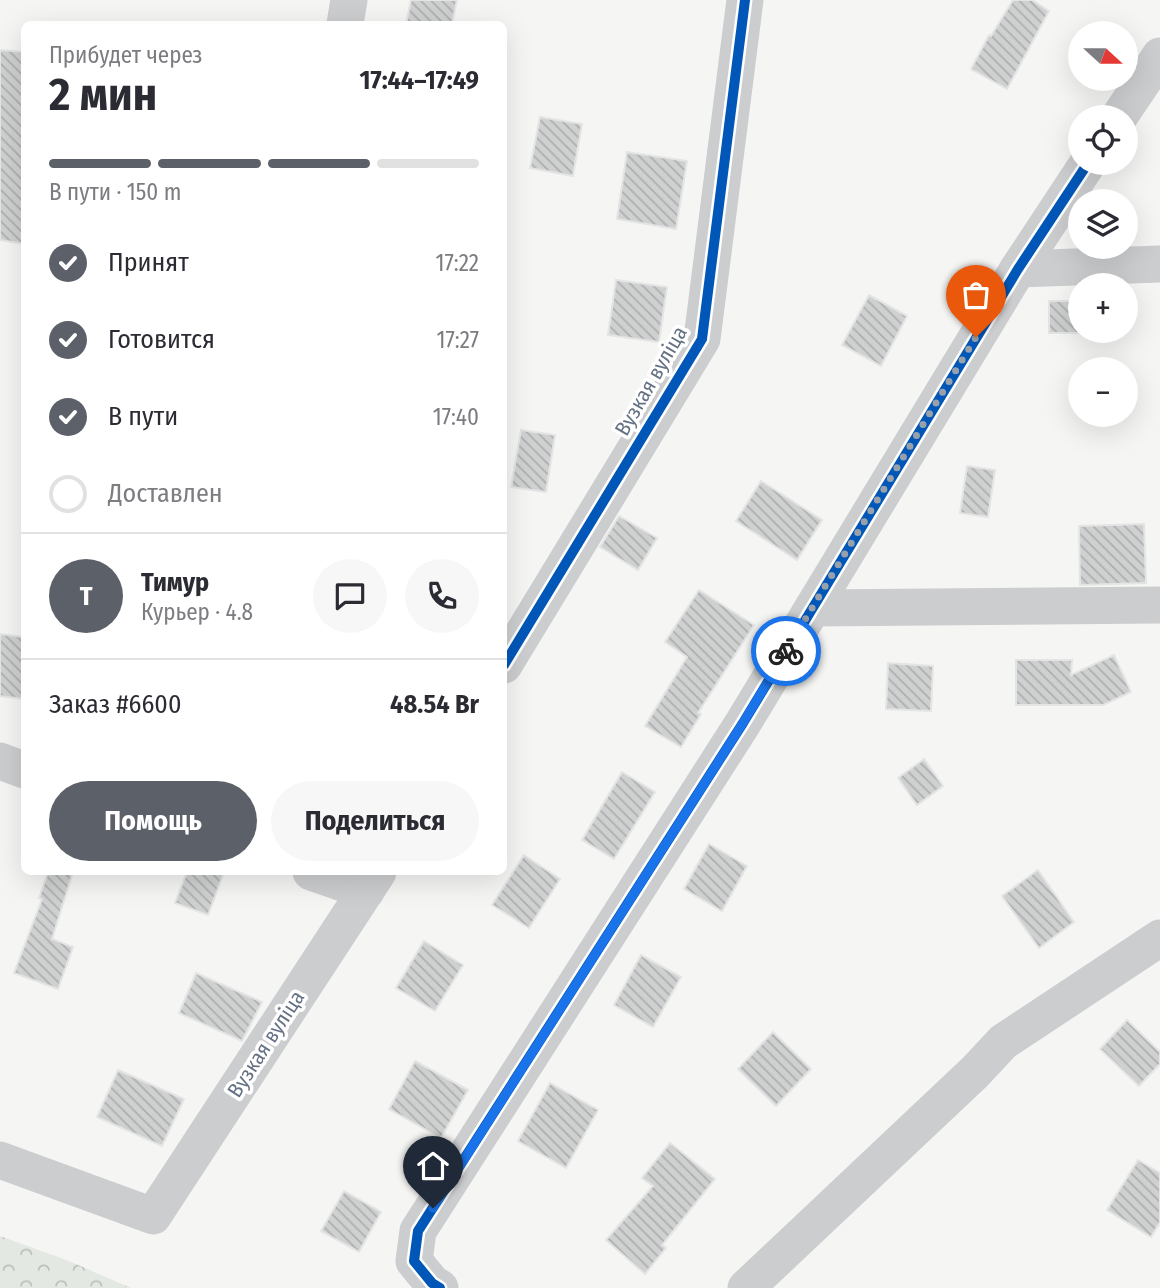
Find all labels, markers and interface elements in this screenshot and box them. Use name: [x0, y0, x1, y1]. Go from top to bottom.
north arrow: [1068, 21, 1138, 91]
map controls: [1068, 21, 1138, 427]
text: Прибудет через: [49, 41, 202, 69]
text: 17:44–17:49: [360, 65, 479, 96]
text: 2 мин: [49, 67, 157, 122]
button: locate: [1068, 105, 1138, 175]
text: В пути · 150 m: [49, 178, 181, 206]
button: layers: [1068, 189, 1138, 259]
icon: check: [49, 244, 87, 282]
text: Принят: [108, 247, 189, 278]
text: 17:22: [436, 249, 479, 277]
pin: [946, 265, 1006, 337]
button: +: [1068, 273, 1138, 343]
icon: bag: [957, 276, 995, 314]
icon: check: [49, 321, 87, 359]
street label: Вузкая вуліца: [609, 322, 693, 440]
text: Готовится: [108, 324, 215, 355]
text: 17:27: [437, 326, 479, 354]
button: −: [1068, 357, 1138, 427]
icon: check: [49, 398, 87, 436]
text: В пути: [108, 401, 178, 432]
text: 17:40: [433, 403, 479, 431]
text: Доставлен: [108, 478, 223, 509]
button: chat: [313, 559, 387, 633]
button: phone: [405, 559, 479, 633]
text: Тимур: [141, 567, 209, 598]
text: Т: [80, 581, 92, 612]
text: Курьер · 4.8: [141, 598, 253, 626]
courier: [751, 616, 821, 686]
icon: bike: [767, 632, 805, 670]
text: Заказ #6600: [49, 689, 181, 720]
text: 48.54 Br: [390, 689, 479, 720]
button: Помощь: [49, 781, 257, 861]
button: Поделиться: [271, 781, 479, 861]
street label: Вузкая вуліца: [222, 986, 310, 1102]
pin: [403, 1136, 463, 1208]
icon: home: [414, 1147, 452, 1185]

